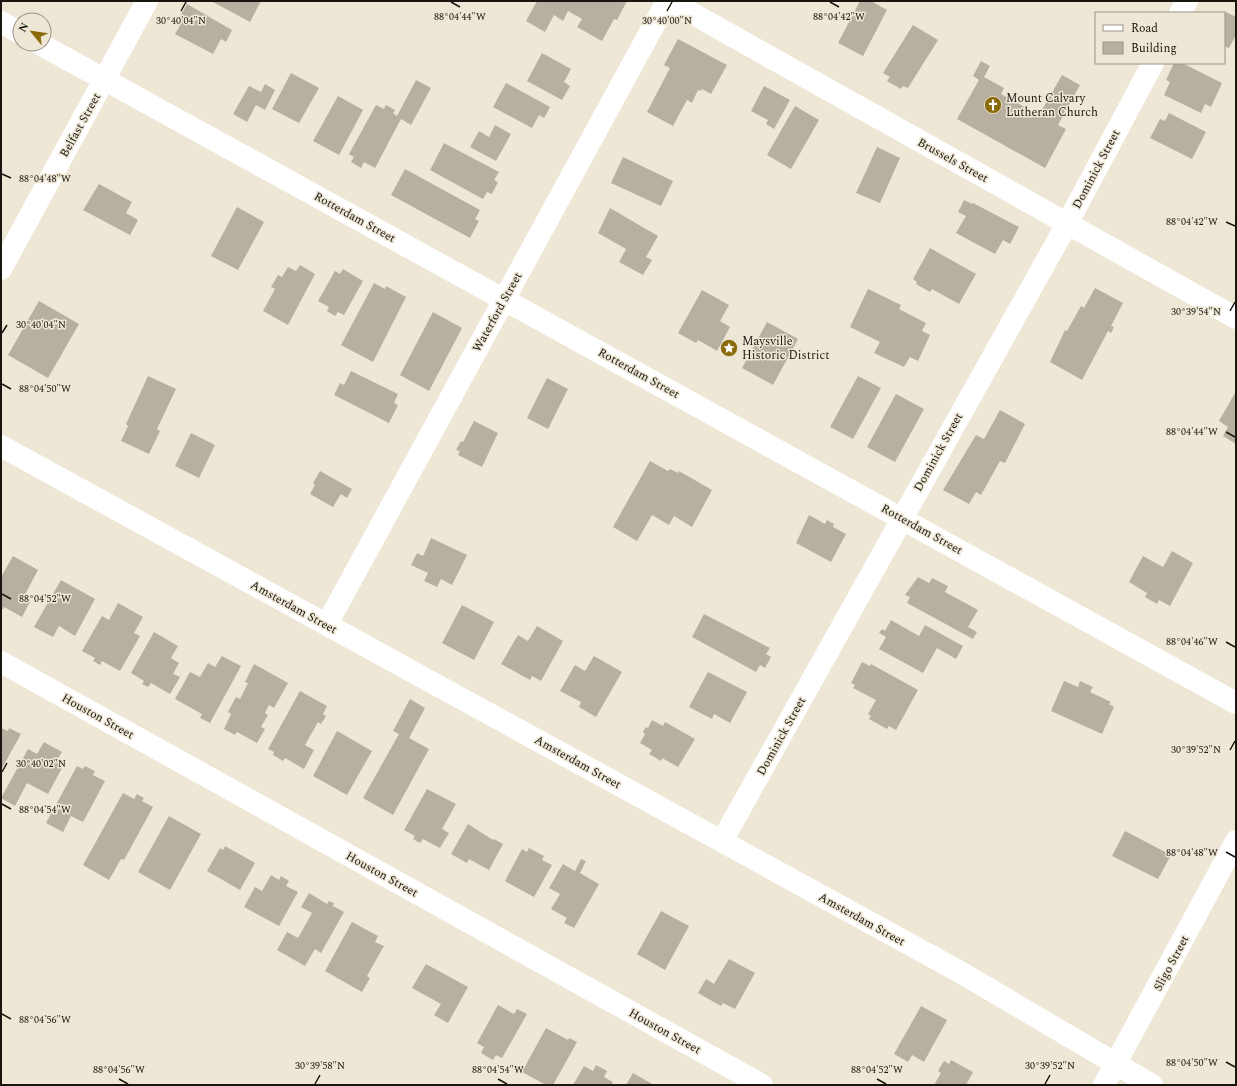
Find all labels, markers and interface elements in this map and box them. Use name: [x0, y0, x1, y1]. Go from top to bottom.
text: 88°04'44"W: [434, 9, 486, 25]
text: 88°04'42"W: [813, 9, 865, 25]
north arrow: [12, 12, 52, 52]
legend: [1095, 12, 1225, 64]
text: 30°40'04"N: [156, 13, 206, 29]
text: 30°40'00"N: [642, 13, 692, 29]
text: N: [14, 19, 33, 35]
text: Road: [1131, 19, 1158, 38]
text: Building: [1131, 39, 1177, 58]
place label: Mount Calvary Lutheran Church: [1006, 89, 1098, 122]
street label: Belfast Street: [55, 90, 106, 161]
church icon: Mount Calvary Lutheran Church: [983, 95, 1003, 115]
street label: Dominick Street: [1068, 126, 1125, 212]
street label: Brussels Street: [914, 133, 992, 188]
text: 88°04'48"W: [19, 171, 71, 187]
street label: Rotterdam Street: [310, 187, 399, 248]
text: 88°04'42"W: [1166, 214, 1218, 230]
street label: Waterford Street: [468, 269, 527, 356]
text: 30°39'54"N: [1171, 304, 1221, 320]
text: 30°40'04"N: [16, 317, 66, 333]
place label: Maysville Historic District: [742, 332, 830, 365]
place icon: Maysville Historic District: [719, 338, 739, 358]
street label: Rotterdam Street: [594, 343, 683, 404]
text: 88°04'50"W: [19, 381, 71, 397]
street label: Dominick Street: [909, 409, 968, 495]
text: 88°04'44"W: [1166, 424, 1218, 440]
street label: Rotterdam Street: [877, 499, 966, 560]
street label: Amsterdam Street: [247, 576, 341, 639]
text: 88°04'52"W: [19, 591, 71, 607]
text: 88°04'46"W: [1166, 634, 1218, 650]
street label: Houston Street: [58, 689, 137, 744]
street label: Dominick Street: [752, 693, 811, 779]
street label: Amsterdam Street: [531, 731, 625, 794]
text: 30°39'52"N: [1171, 742, 1221, 758]
text: 30°40'02"N: [16, 756, 66, 772]
text: 88°04'54"W: [19, 802, 71, 818]
text: 88°04'48"W: [1166, 845, 1218, 861]
street label: Houston Street: [342, 847, 421, 902]
street label: Amsterdam Street: [815, 888, 909, 951]
street label: Sligo Street: [1149, 932, 1194, 995]
street label: Houston Street: [625, 1004, 704, 1059]
text: 88°04'56"W: [19, 1012, 71, 1028]
text: 88°04'50"W: [1166, 1055, 1218, 1071]
text: 30°39'58"N: [295, 1058, 345, 1074]
text: 30°39'52"N: [1025, 1058, 1075, 1074]
text: 88°04'56"W: [93, 1062, 145, 1078]
text: 88°04'54"W: [472, 1062, 524, 1078]
text: 88°04'52"W: [851, 1062, 903, 1078]

